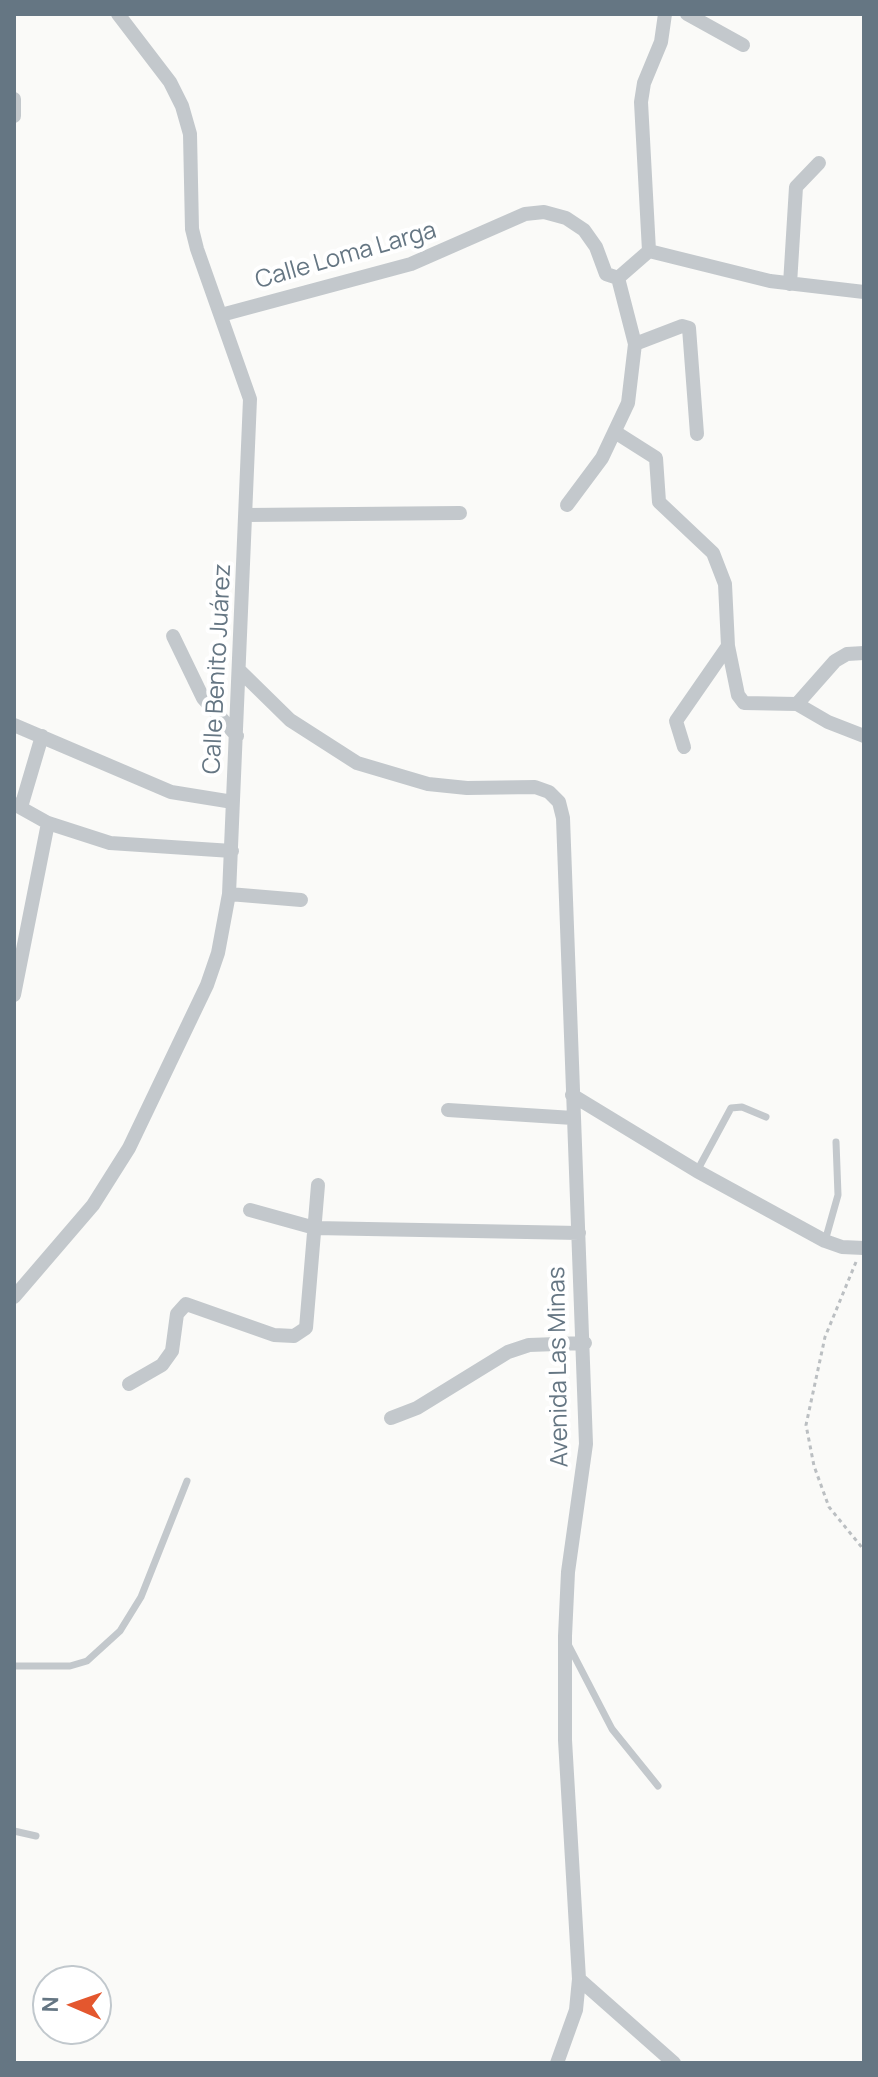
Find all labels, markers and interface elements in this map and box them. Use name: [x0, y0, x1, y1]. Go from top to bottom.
street label: Calle Loma Larga: [252, 216, 440, 296]
street label: Calle Benito Juárez: [198, 563, 238, 775]
street label: Avenida Las Minas: [543, 1266, 575, 1468]
north arrow: [32, 1965, 112, 2045]
text: N: [35, 1996, 65, 2013]

